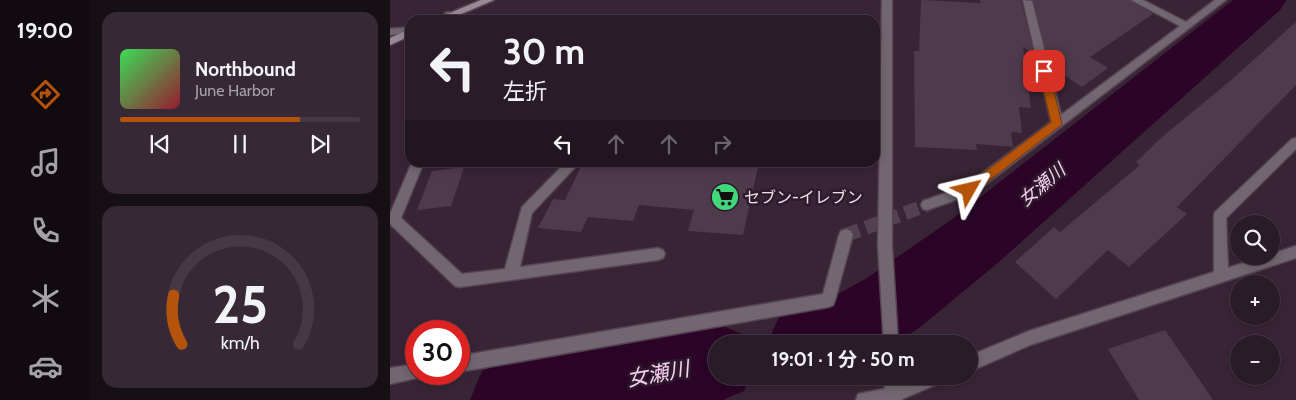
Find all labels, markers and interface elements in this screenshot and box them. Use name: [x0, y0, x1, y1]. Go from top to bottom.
text: 19:00: [17, 17, 73, 44]
text: 30 m: [503, 30, 585, 73]
icon: left: [420, 35, 485, 100]
pin: [1023, 50, 1065, 92]
icon: arrive: [1030, 57, 1058, 85]
text: Northbound: [195, 58, 296, 81]
icon: directions: [28, 77, 63, 112]
text: 左折: [503, 78, 547, 105]
text: June Harbor: [195, 81, 275, 100]
icon: previous: [146, 130, 174, 158]
icon: pause: [226, 130, 254, 158]
icon: next: [306, 130, 334, 158]
icon: left: [549, 130, 577, 158]
icon: ahead: [602, 130, 630, 158]
icon: ahead: [655, 130, 683, 158]
icon: right: [708, 130, 736, 158]
icon: music: [28, 145, 63, 180]
water label: 女瀬川: [1014, 158, 1071, 211]
position arrow: [942, 163, 994, 215]
supermarket icon: セブン-イレブン: [710, 182, 740, 212]
place label: セブン-イレブン: [744, 188, 863, 207]
icon: phone: [28, 213, 63, 248]
map controls: [1230, 215, 1280, 385]
button: search: [1230, 215, 1280, 265]
text: 25: [212, 273, 268, 336]
button: +: [1230, 275, 1280, 325]
icon: climate: [28, 281, 63, 316]
speed limit sign: 30: [405, 320, 470, 385]
text: km/h: [220, 332, 260, 353]
button: −: [1230, 335, 1280, 385]
text: 19:01 · 1 分 · 50 m: [772, 348, 914, 371]
icon: car: [28, 349, 63, 384]
water label: 女瀬川: [625, 355, 693, 391]

